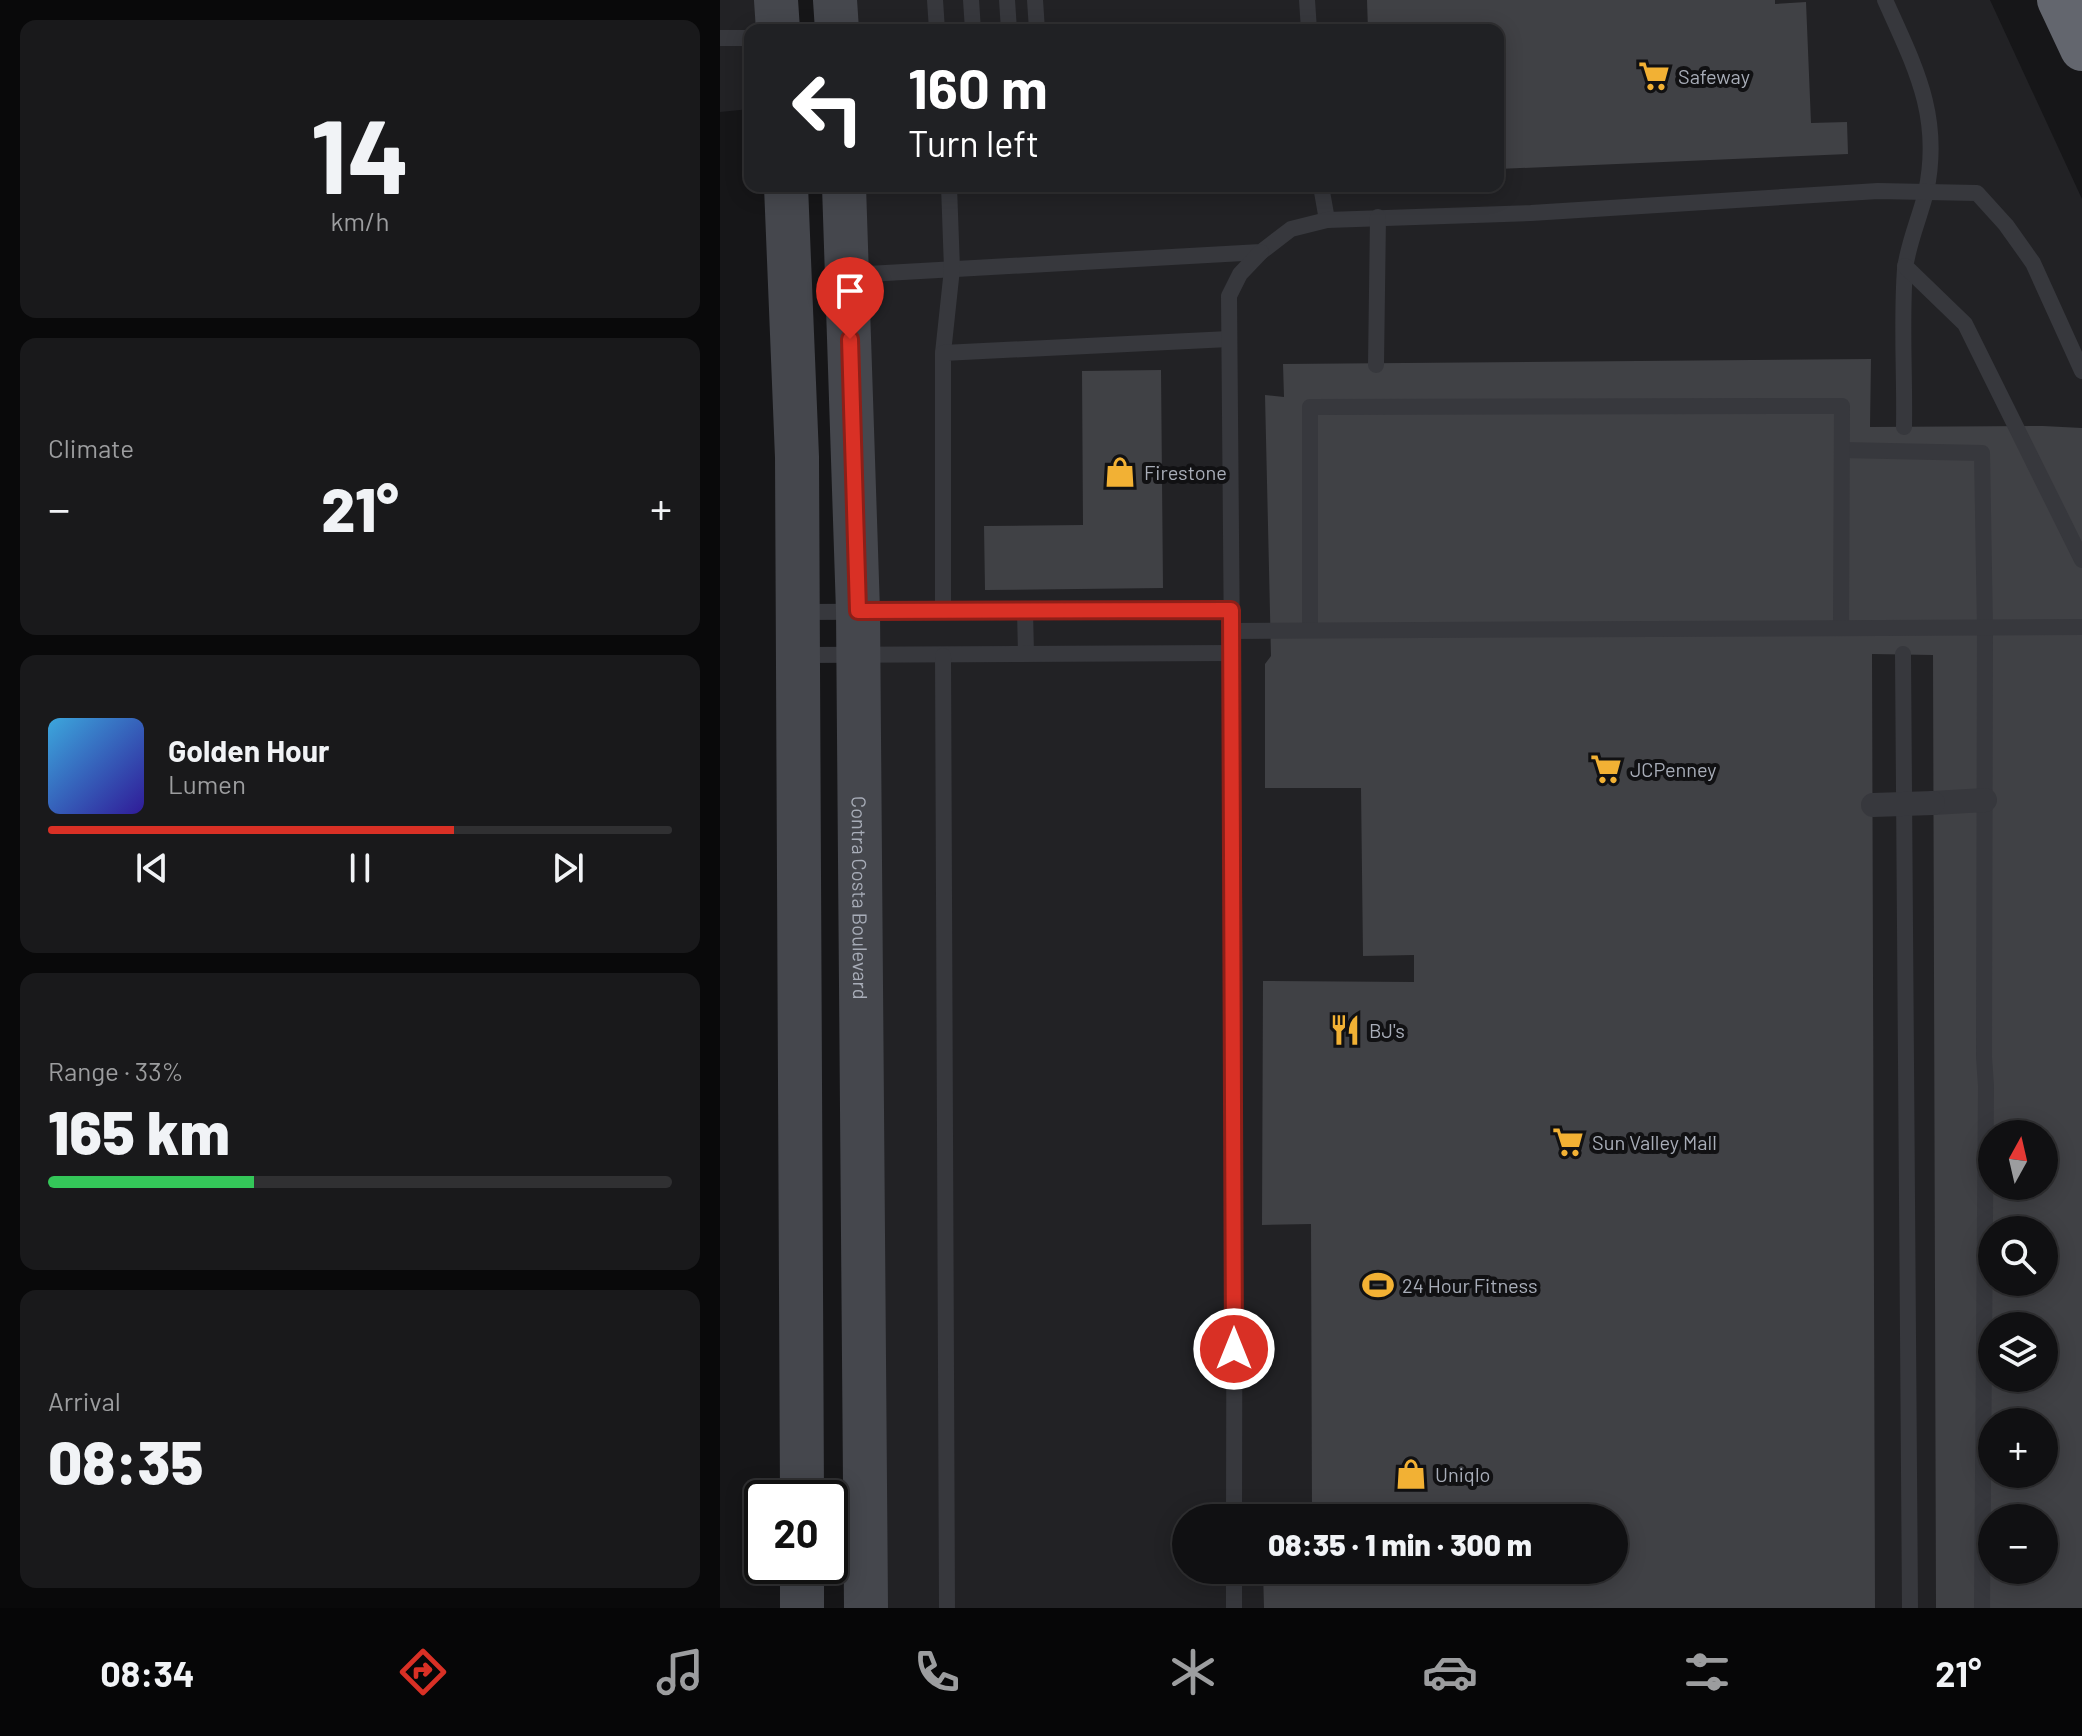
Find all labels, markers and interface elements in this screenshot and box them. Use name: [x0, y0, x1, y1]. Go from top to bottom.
text: 160 m: [908, 53, 1048, 120]
icon: left: [776, 56, 880, 160]
supermarket icon: Safeway: [1637, 59, 1671, 93]
place label: Safeway: [1678, 64, 1750, 88]
text: 14: [310, 90, 410, 215]
text: Turn left: [908, 121, 1039, 164]
text: km/h: [331, 205, 389, 236]
pin: [816, 257, 884, 339]
icon: arrive: [828, 269, 872, 313]
text: Climate: [48, 432, 134, 463]
shop icon: Firestone: [1103, 455, 1137, 489]
place label: Firestone: [1144, 460, 1227, 484]
text: 21°: [321, 472, 399, 544]
text: −: [48, 481, 70, 534]
text: +: [650, 481, 672, 534]
text: Golden Hour: [168, 732, 330, 768]
supermarket icon: JCPenney: [1589, 752, 1623, 786]
place label: JCPenney: [1630, 757, 1717, 781]
text: Lumen: [168, 768, 246, 799]
street label: Contra Costa Boulevard: [847, 796, 873, 1000]
icon: previous: [130, 846, 174, 890]
icon: pause: [338, 846, 382, 890]
icon: next: [546, 846, 590, 890]
restaurant icon: BJ's: [1328, 1013, 1362, 1047]
place label: BJ's: [1369, 1018, 1405, 1042]
text: Range · 33%: [48, 1055, 184, 1086]
text: 165 km: [48, 1095, 230, 1167]
north arrow: [1978, 1120, 2058, 1200]
map controls: [1978, 1120, 2058, 1584]
supermarket icon: Sun Valley Mall: [1551, 1125, 1585, 1159]
place label: Sun Valley Mall: [1592, 1130, 1717, 1154]
button: search: [1978, 1216, 2058, 1296]
sports icon: 24 Hour Fitness: [1361, 1268, 1395, 1302]
place label: 24 Hour Fitness: [1402, 1273, 1538, 1297]
position arrow: [1192, 1307, 1276, 1391]
button: layers: [1978, 1312, 2058, 1392]
text: Arrival: [48, 1385, 121, 1416]
button: +: [1978, 1408, 2058, 1488]
text: 08:35: [48, 1425, 203, 1497]
shop icon: Uniqlo: [1394, 1457, 1428, 1491]
place label: Uniqlo: [1435, 1462, 1490, 1486]
speed limit sign: 20: [744, 1480, 848, 1584]
button: −: [1978, 1504, 2058, 1584]
text: 08:35 · 1 min · 300 m: [1268, 1526, 1532, 1562]
icon: directions: [395, 1644, 451, 1700]
icon: music: [652, 1644, 708, 1700]
icon: phone: [909, 1644, 965, 1700]
icon: climate: [1165, 1644, 1221, 1700]
icon: car: [1422, 1644, 1478, 1700]
icon: filters: [1679, 1644, 1735, 1700]
text: 08:34: [100, 1651, 195, 1694]
text: 21°: [1935, 1651, 1982, 1694]

